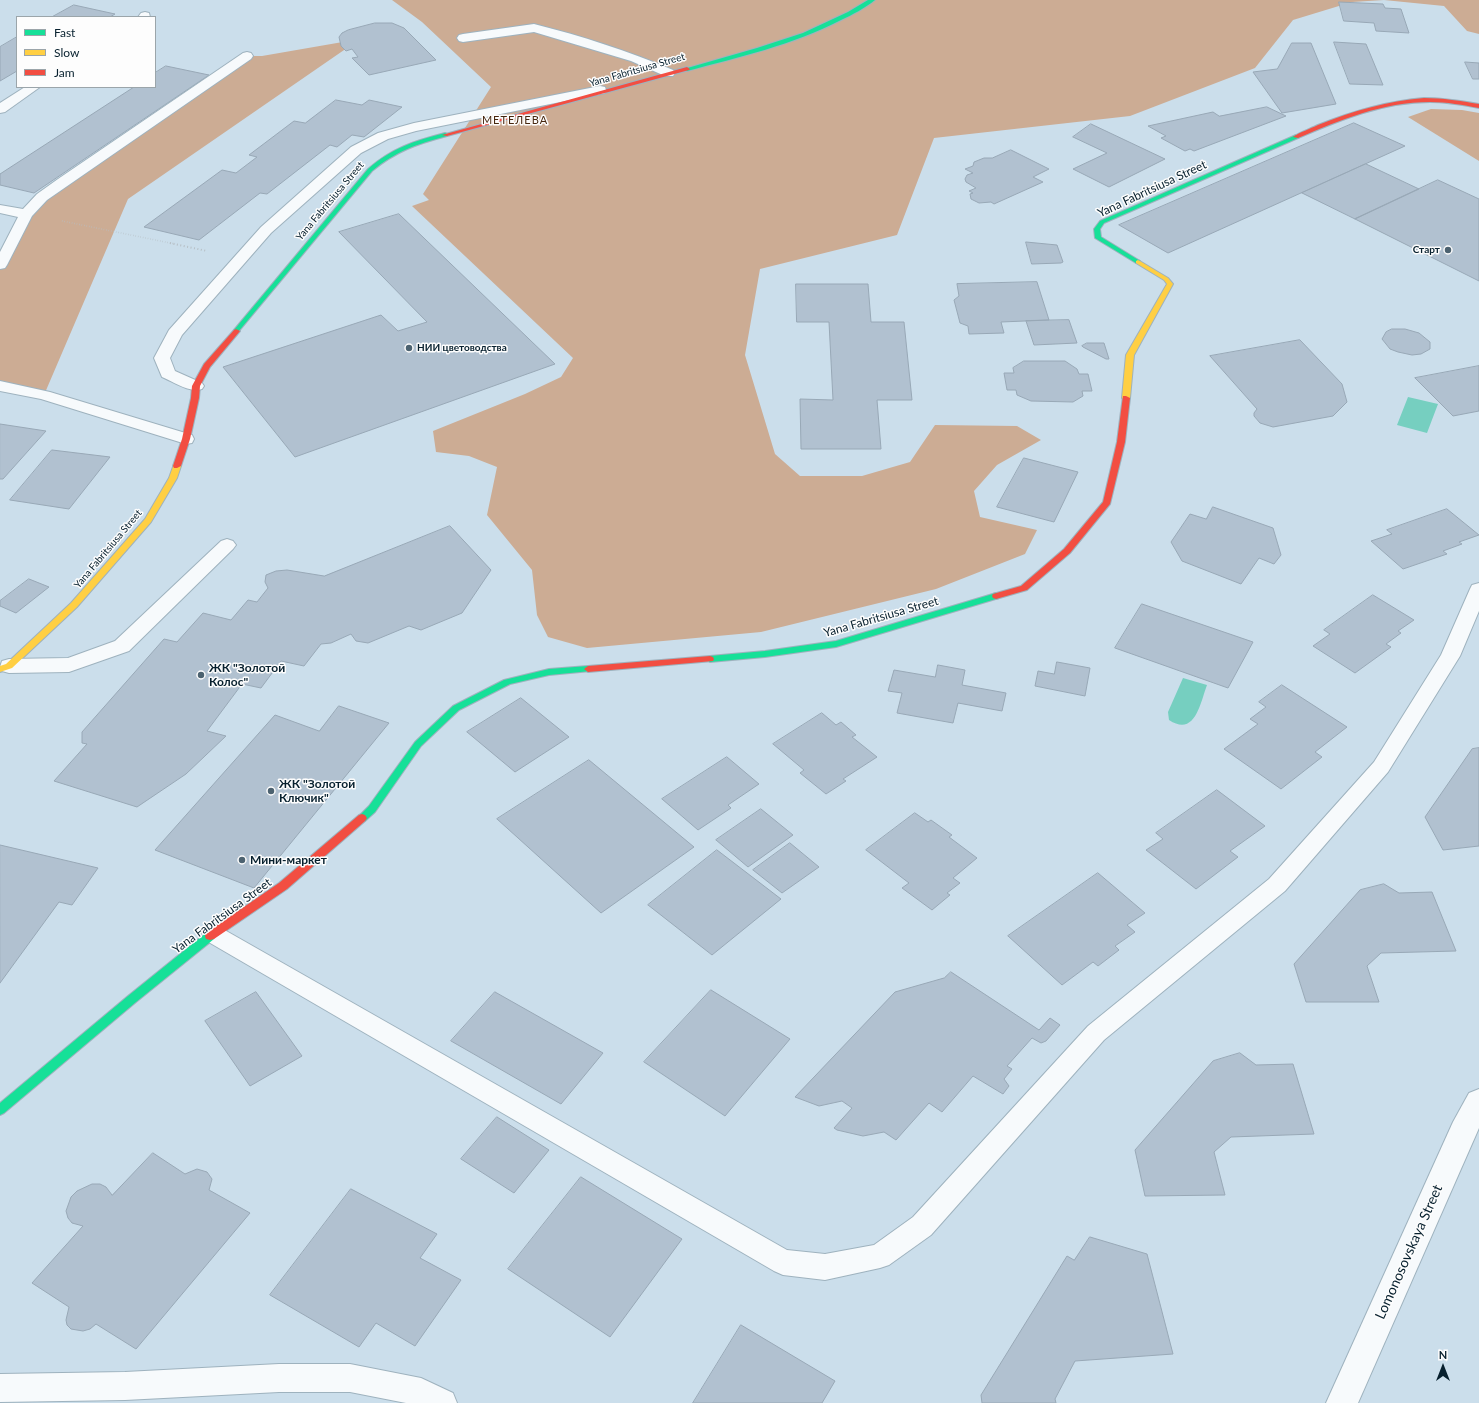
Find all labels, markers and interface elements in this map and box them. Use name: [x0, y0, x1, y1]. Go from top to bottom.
legend: [16, 16, 156, 88]
text: Fast: [54, 25, 75, 40]
text: Slow: [54, 45, 79, 60]
street label: Yana Fabritsiusa Street: [588, 51, 686, 89]
text: Jam: [54, 65, 75, 80]
district label: МЕТЕЛЕВА: [482, 113, 548, 127]
street label: Yana Fabritsiusa Street: [1095, 157, 1209, 221]
street label: Yana Fabritsiusa Street: [294, 159, 366, 243]
place label: Старт: [1413, 244, 1440, 256]
marker: Старт: [1443, 245, 1453, 255]
place label: НИИ цветоводства: [417, 342, 507, 354]
marker: НИИ цветоводства: [404, 343, 414, 353]
street label: Yana Fabritsiusa Street: [72, 507, 144, 591]
street label: Yana Fabritsiusa Street: [822, 594, 940, 640]
place label: ЖК "Золотой Колос": [209, 661, 285, 689]
marker: ЖК "Золотой Колос": [196, 670, 206, 680]
place label: ЖК "Золотой Ключик": [279, 777, 355, 805]
marker: ЖК "Золотой Ключик": [266, 786, 276, 796]
place label: Мини-маркет: [250, 853, 327, 867]
marker: Мини-маркет: [237, 855, 247, 865]
street label: Yana Fabritsiusa Street: [170, 875, 274, 957]
street label: Lomonosovskaya Street: [1372, 1182, 1446, 1322]
north arrow: [1423, 1347, 1463, 1387]
text: N: [1439, 1348, 1447, 1361]

